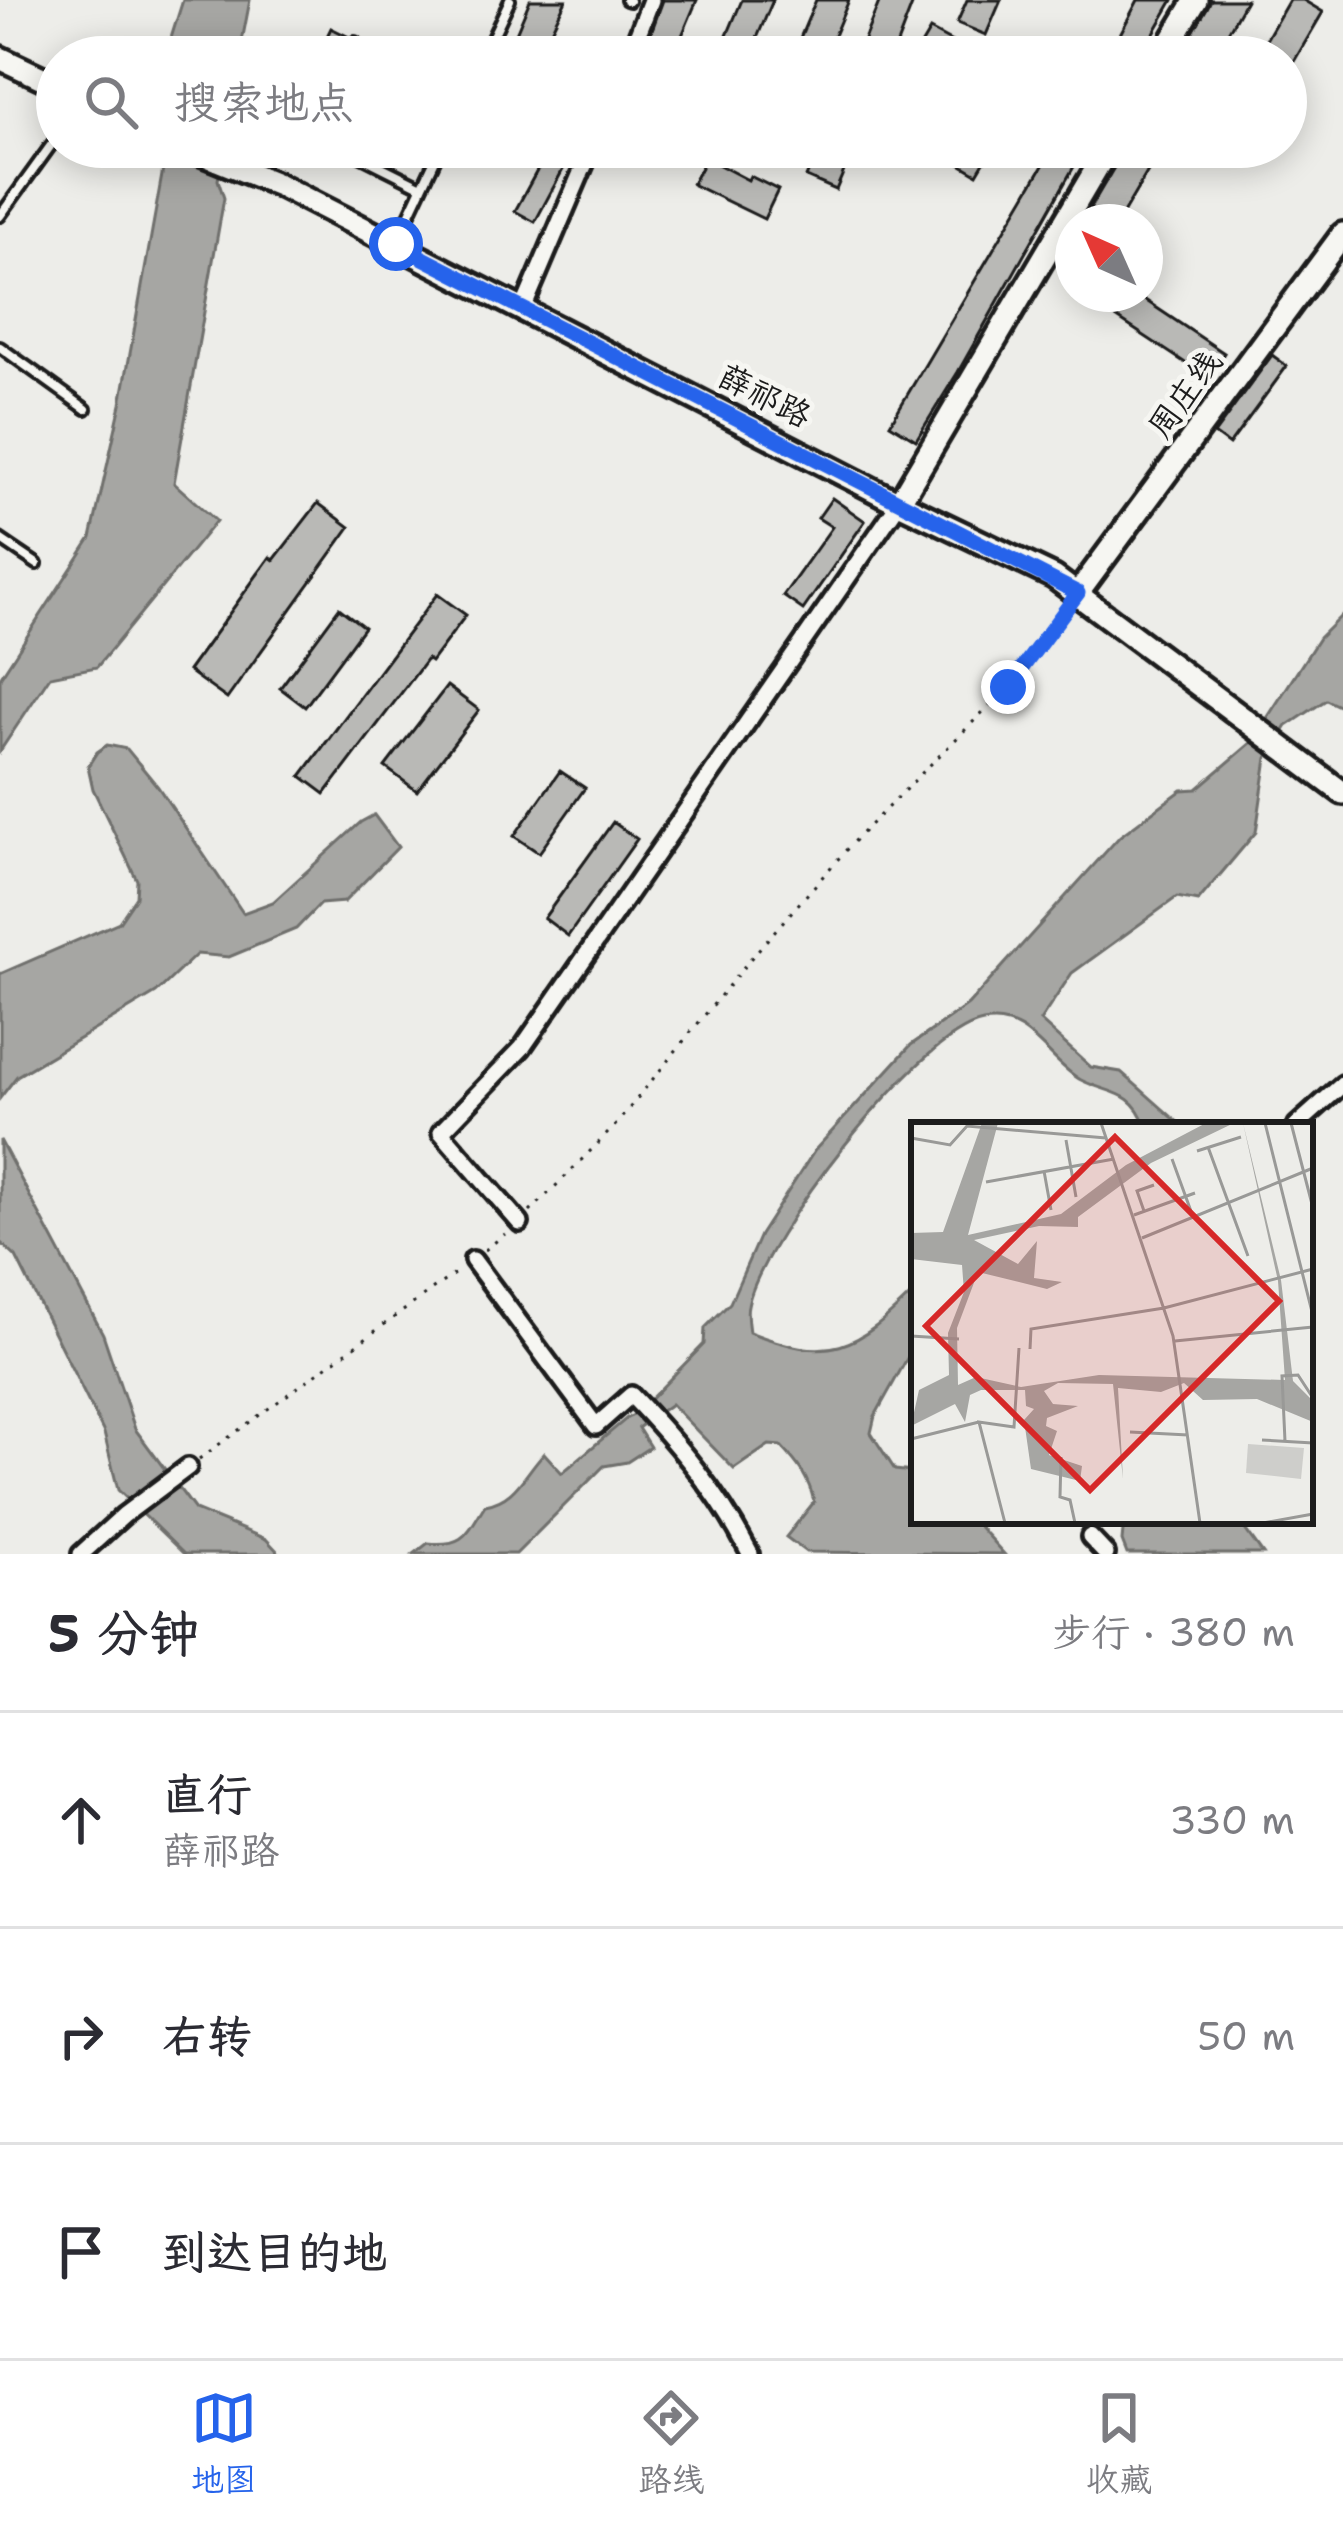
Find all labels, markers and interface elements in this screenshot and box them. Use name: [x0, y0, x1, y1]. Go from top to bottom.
search box: [36, 36, 1307, 168]
icon: search: [78, 69, 144, 135]
text: 搜索地点: [174, 72, 354, 132]
north arrow: [1055, 204, 1163, 312]
route start: [369, 217, 423, 271]
street label: 周庄线: [1137, 341, 1232, 448]
street label: 薛祁路: [710, 353, 819, 438]
route end: [981, 660, 1035, 714]
inset map: [911, 1122, 1313, 1524]
text: 5 分钟: [48, 1599, 199, 1667]
text: 步行 · 380 m: [1053, 1606, 1295, 1658]
text: 直行: [162, 1764, 252, 1824]
icon: ahead: [48, 1787, 114, 1853]
text: 330 m: [1169, 1794, 1295, 1846]
text: 薛祁路: [162, 1824, 279, 1876]
icon: right: [48, 2003, 114, 2069]
text: 右转: [162, 2006, 252, 2066]
text: 50 m: [1197, 2010, 1295, 2062]
icon: arrive: [48, 2219, 114, 2285]
text: 到达目的地: [162, 2222, 387, 2282]
tab: 地图: [191, 2385, 257, 2502]
tab: 路线: [638, 2385, 704, 2502]
tab: 收藏: [1086, 2385, 1152, 2502]

